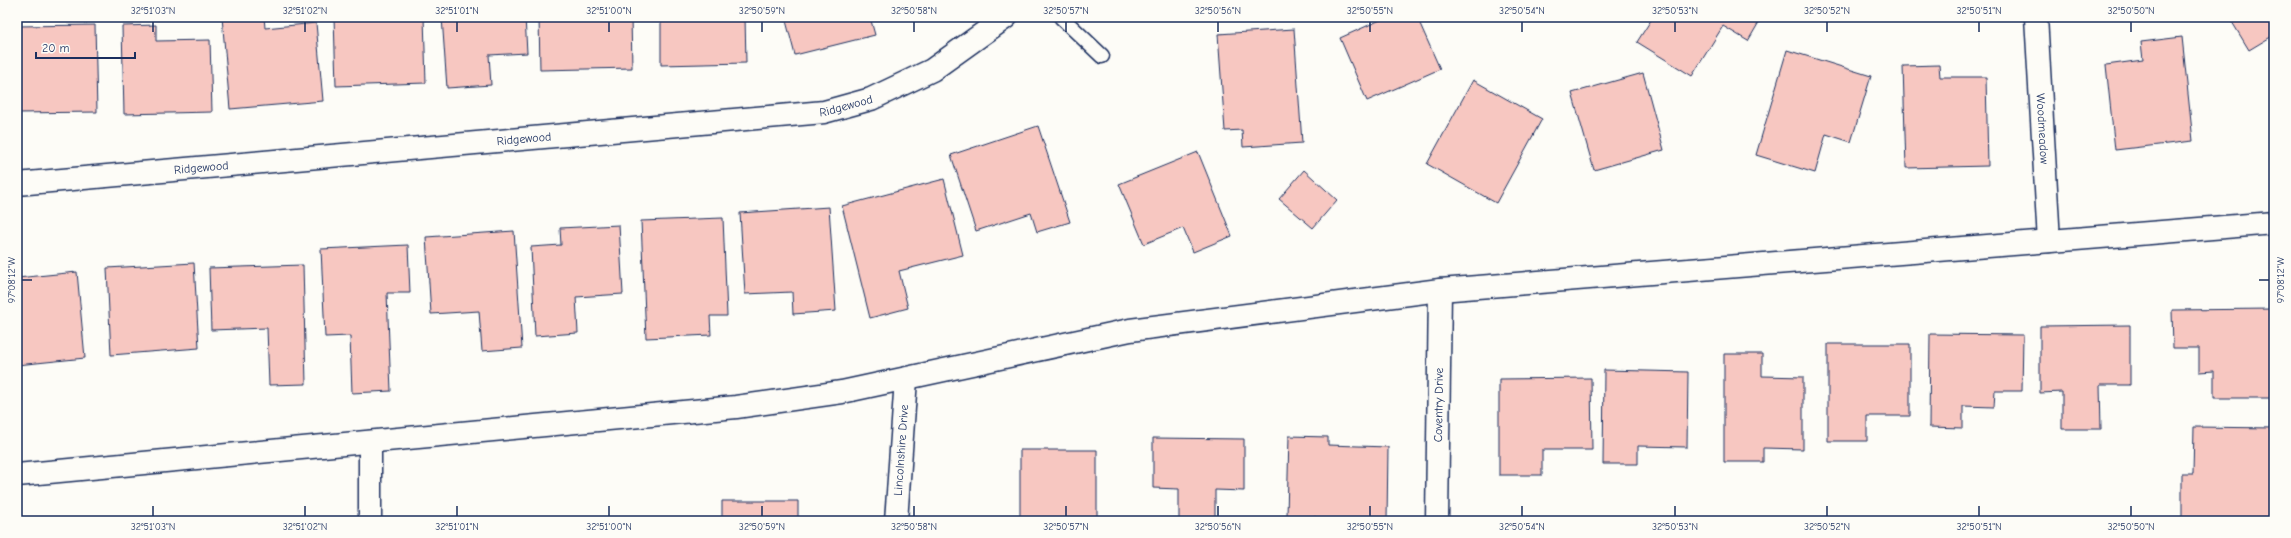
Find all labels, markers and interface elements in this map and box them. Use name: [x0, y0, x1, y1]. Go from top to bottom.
text: 32°51'03"N: [131, 5, 175, 17]
text: 32°51'02"N: [283, 5, 327, 17]
text: 32°51'01"N: [435, 5, 479, 17]
text: 32°51'00"N: [586, 5, 632, 17]
text: 32°50'59"N: [739, 5, 785, 17]
text: 32°50'58"N: [891, 5, 937, 17]
text: 32°50'57"N: [1043, 5, 1089, 17]
text: 32°50'56"N: [1195, 5, 1241, 17]
text: 32°50'55"N: [1347, 5, 1393, 17]
text: 32°50'54"N: [1499, 5, 1545, 17]
text: 32°50'53"N: [1652, 5, 1698, 17]
text: 32°50'52"N: [1804, 5, 1850, 17]
text: 32°50'51"N: [1957, 5, 2001, 17]
text: 32°50'50"N: [2107, 5, 2155, 17]
scale bar: [36, 34, 135, 60]
text: 20 m: [42, 41, 70, 55]
street label: Ridgewood: [819, 92, 874, 119]
street label: Woodmeadow: [2033, 93, 2052, 165]
street label: Ridgewood: [496, 129, 552, 148]
street label: Ridgewood: [173, 158, 229, 177]
text: 97°08'12"W: [6, 257, 18, 303]
text: 97°08'12"W: [2275, 257, 2287, 303]
street label: Coventry Drive: [1431, 368, 1446, 442]
street label: Lincolnshire Drive: [891, 404, 911, 496]
text: 32°51'03"N: [131, 521, 175, 533]
text: 32°51'02"N: [283, 521, 327, 533]
text: 32°51'01"N: [435, 521, 479, 533]
text: 32°51'00"N: [586, 521, 632, 533]
text: 32°50'59"N: [739, 521, 785, 533]
text: 32°50'58"N: [891, 521, 937, 533]
text: 32°50'57"N: [1043, 521, 1089, 533]
text: 32°50'56"N: [1195, 521, 1241, 533]
text: 32°50'55"N: [1347, 521, 1393, 533]
text: 32°50'54"N: [1499, 521, 1545, 533]
text: 32°50'53"N: [1652, 521, 1698, 533]
text: 32°50'52"N: [1804, 521, 1850, 533]
text: 32°50'51"N: [1957, 521, 2001, 533]
text: 32°50'50"N: [2107, 521, 2155, 533]

